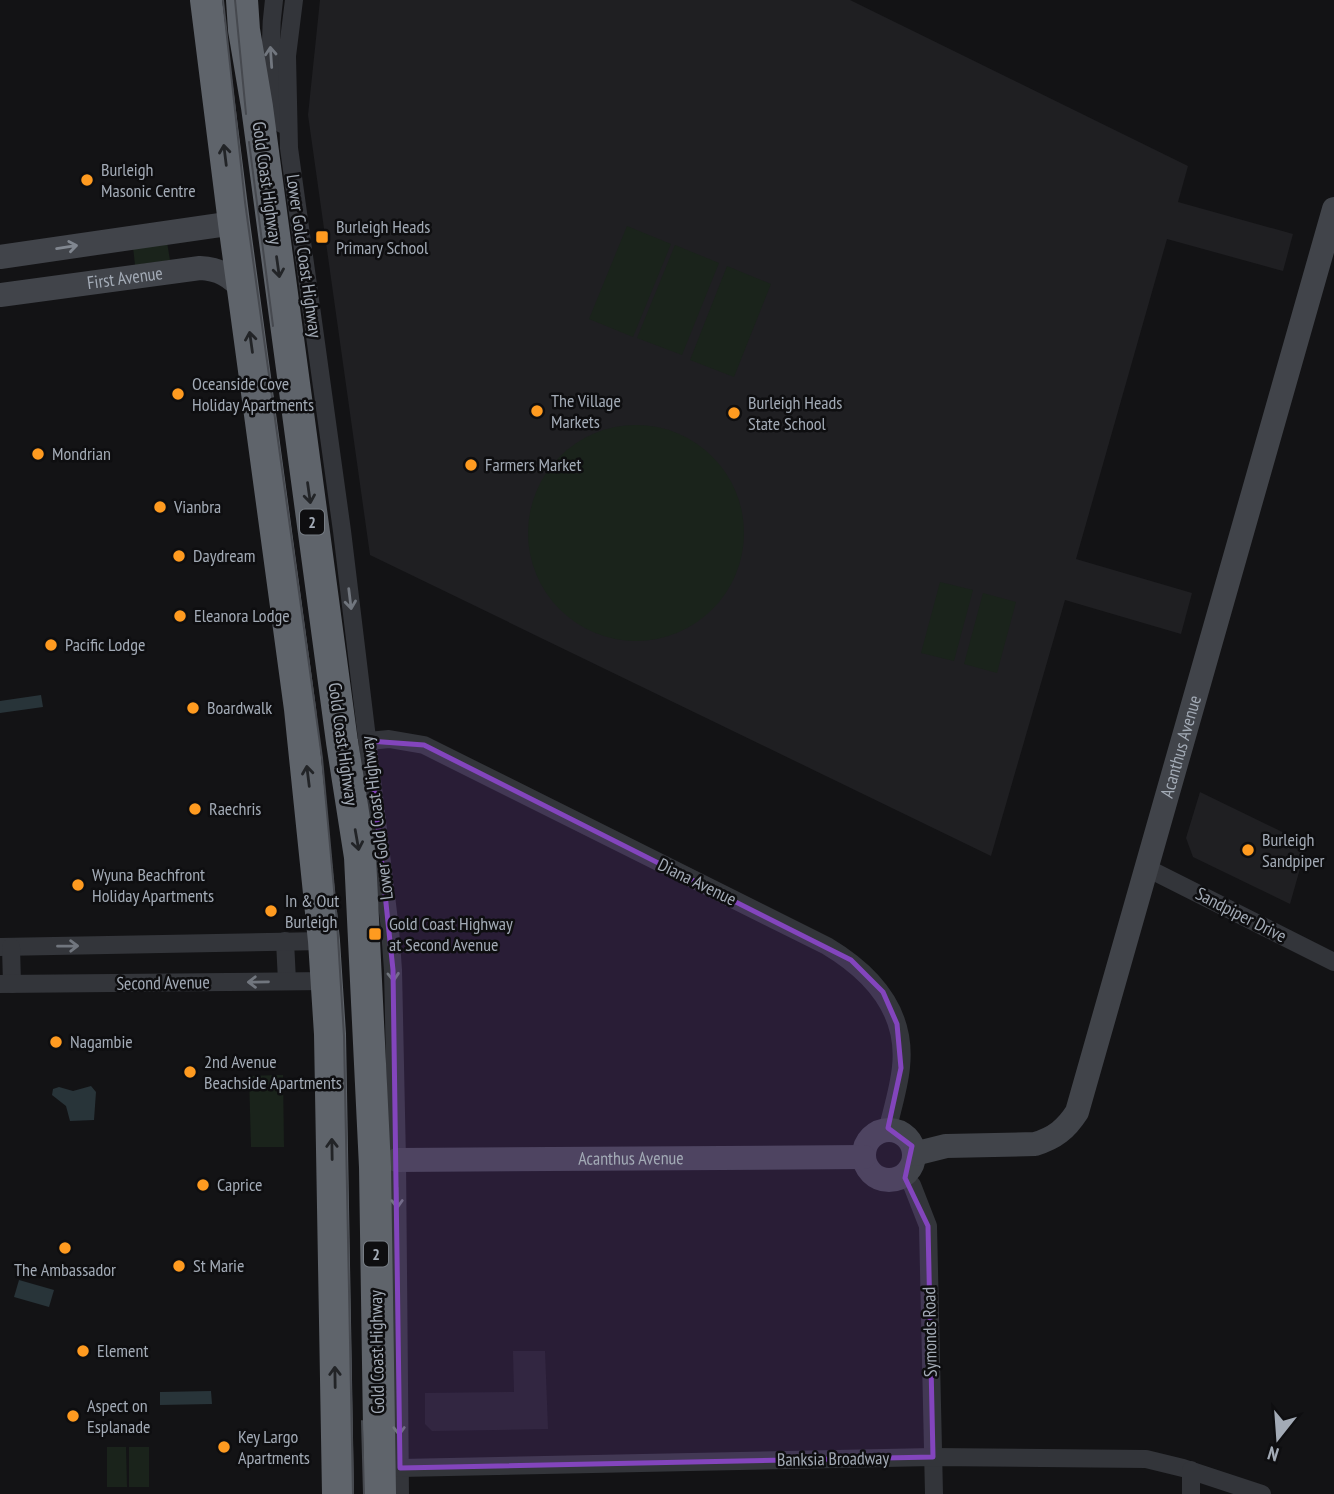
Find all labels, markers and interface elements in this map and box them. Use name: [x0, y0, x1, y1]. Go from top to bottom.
one-way arrow: [264, 46, 277, 69]
street label: Gold Coast Highway: [247, 120, 288, 246]
one-way arrow: [219, 144, 232, 167]
place label: Burleigh Masonic Centre: [101, 158, 196, 202]
marker: Burleigh Masonic Centre: [79, 172, 95, 188]
street label: Lower Gold Coast Highway: [282, 173, 327, 339]
place label: Burleigh Heads Primary School: [336, 215, 430, 259]
marker: Burleigh Heads Primary School: [314, 229, 330, 245]
one-way arrow: [56, 240, 78, 253]
one-way arrow: [272, 256, 285, 278]
street label: First Avenue: [85, 261, 164, 294]
one-way arrow: [244, 331, 257, 354]
place label: Oceanside Cove Holiday Apartments: [192, 372, 314, 416]
marker: Oceanside Cove Holiday Apartments: [170, 386, 186, 402]
place label: The Village Markets: [551, 389, 621, 433]
place label: Burleigh Heads State School: [748, 391, 842, 435]
marker: The Village Markets: [529, 403, 545, 419]
marker: Burleigh Heads State School: [726, 405, 742, 421]
place label: Mondrian: [52, 442, 111, 465]
marker: Mondrian: [30, 446, 46, 462]
place label: Farmers Market: [485, 453, 581, 476]
marker: Farmers Market: [463, 457, 479, 473]
one-way arrow: [302, 481, 315, 504]
place label: Vianbra: [173, 495, 221, 518]
marker: Vianbra: [152, 499, 168, 515]
road number: 2: [300, 509, 324, 534]
place label: Daydream: [193, 544, 256, 567]
marker: Daydream: [171, 548, 187, 564]
one-way arrow: [343, 587, 356, 609]
place label: Eleanora Lodge: [194, 604, 290, 627]
marker: Eleanora Lodge: [172, 608, 188, 624]
place label: Pacific Lodge: [65, 633, 145, 656]
marker: Pacific Lodge: [43, 637, 59, 653]
street label: Gold Coast Highway: [323, 681, 364, 807]
street label: Acanthus Avenue: [1155, 693, 1206, 800]
place label: Boardwalk: [207, 696, 272, 719]
marker: Boardwalk: [185, 700, 201, 716]
street label: Lower Gold Coast Highway: [355, 735, 398, 901]
one-way arrow: [301, 765, 314, 788]
place label: Raechris: [209, 797, 261, 820]
marker: Raechris: [187, 801, 203, 817]
one-way arrow: [351, 828, 364, 850]
place label: Burleigh Sandpiper: [1262, 828, 1325, 872]
marker: Burleigh Sandpiper: [1240, 842, 1256, 858]
street label: Diana Avenue: [654, 853, 740, 910]
place label: Wyuna Beachfront Holiday Apartments: [92, 863, 214, 907]
marker: Wyuna Beachfront Holiday Apartments: [70, 877, 86, 893]
street label: Sandpiper Drive: [1192, 882, 1291, 947]
place label: In & Out Burleigh: [285, 889, 339, 933]
marker: In & Out Burleigh: [263, 903, 279, 919]
place label: Gold Coast Highway at Second Avenue: [389, 912, 513, 956]
marker: Gold Coast Highway at Second Avenue: [367, 926, 383, 942]
one-way arrow: [56, 939, 79, 953]
one-way arrow: [387, 959, 400, 981]
street label: Second Avenue: [116, 970, 210, 995]
one-way arrow: [247, 975, 270, 989]
place label: Nagambie: [70, 1030, 133, 1053]
marker: Nagambie: [48, 1034, 64, 1050]
place label: 2nd Avenue Beachside Apartments: [204, 1050, 342, 1094]
marker: 2nd Avenue Beachside Apartments: [182, 1064, 198, 1080]
one-way arrow: [325, 1138, 339, 1161]
street label: Acanthus Avenue: [578, 1146, 684, 1170]
place label: Caprice: [217, 1173, 262, 1196]
marker: Caprice: [195, 1177, 211, 1193]
one-way arrow: [390, 1186, 404, 1209]
marker: The Ambassador: [57, 1240, 73, 1256]
road number: 2: [364, 1242, 388, 1266]
place label: St Marie: [193, 1254, 244, 1277]
place label: The Ambassador: [14, 1258, 116, 1281]
marker: St Marie: [171, 1258, 187, 1274]
street label: Symonds Road: [917, 1287, 942, 1377]
street label: Gold Coast Highway: [364, 1290, 389, 1414]
place label: Element: [97, 1339, 148, 1362]
marker: Element: [75, 1343, 91, 1359]
one-way arrow: [329, 1366, 342, 1389]
place label: Aspect on Esplanade: [87, 1394, 150, 1438]
north arrow: [1243, 1403, 1313, 1473]
marker: Aspect on Esplanade: [65, 1408, 81, 1424]
one-way arrow: [392, 1414, 406, 1437]
place label: Key Largo Apartments: [238, 1425, 310, 1469]
marker: Key Largo Apartments: [216, 1439, 232, 1455]
text: N: [1265, 1441, 1281, 1467]
street label: Banksia Broadway: [777, 1446, 890, 1471]

